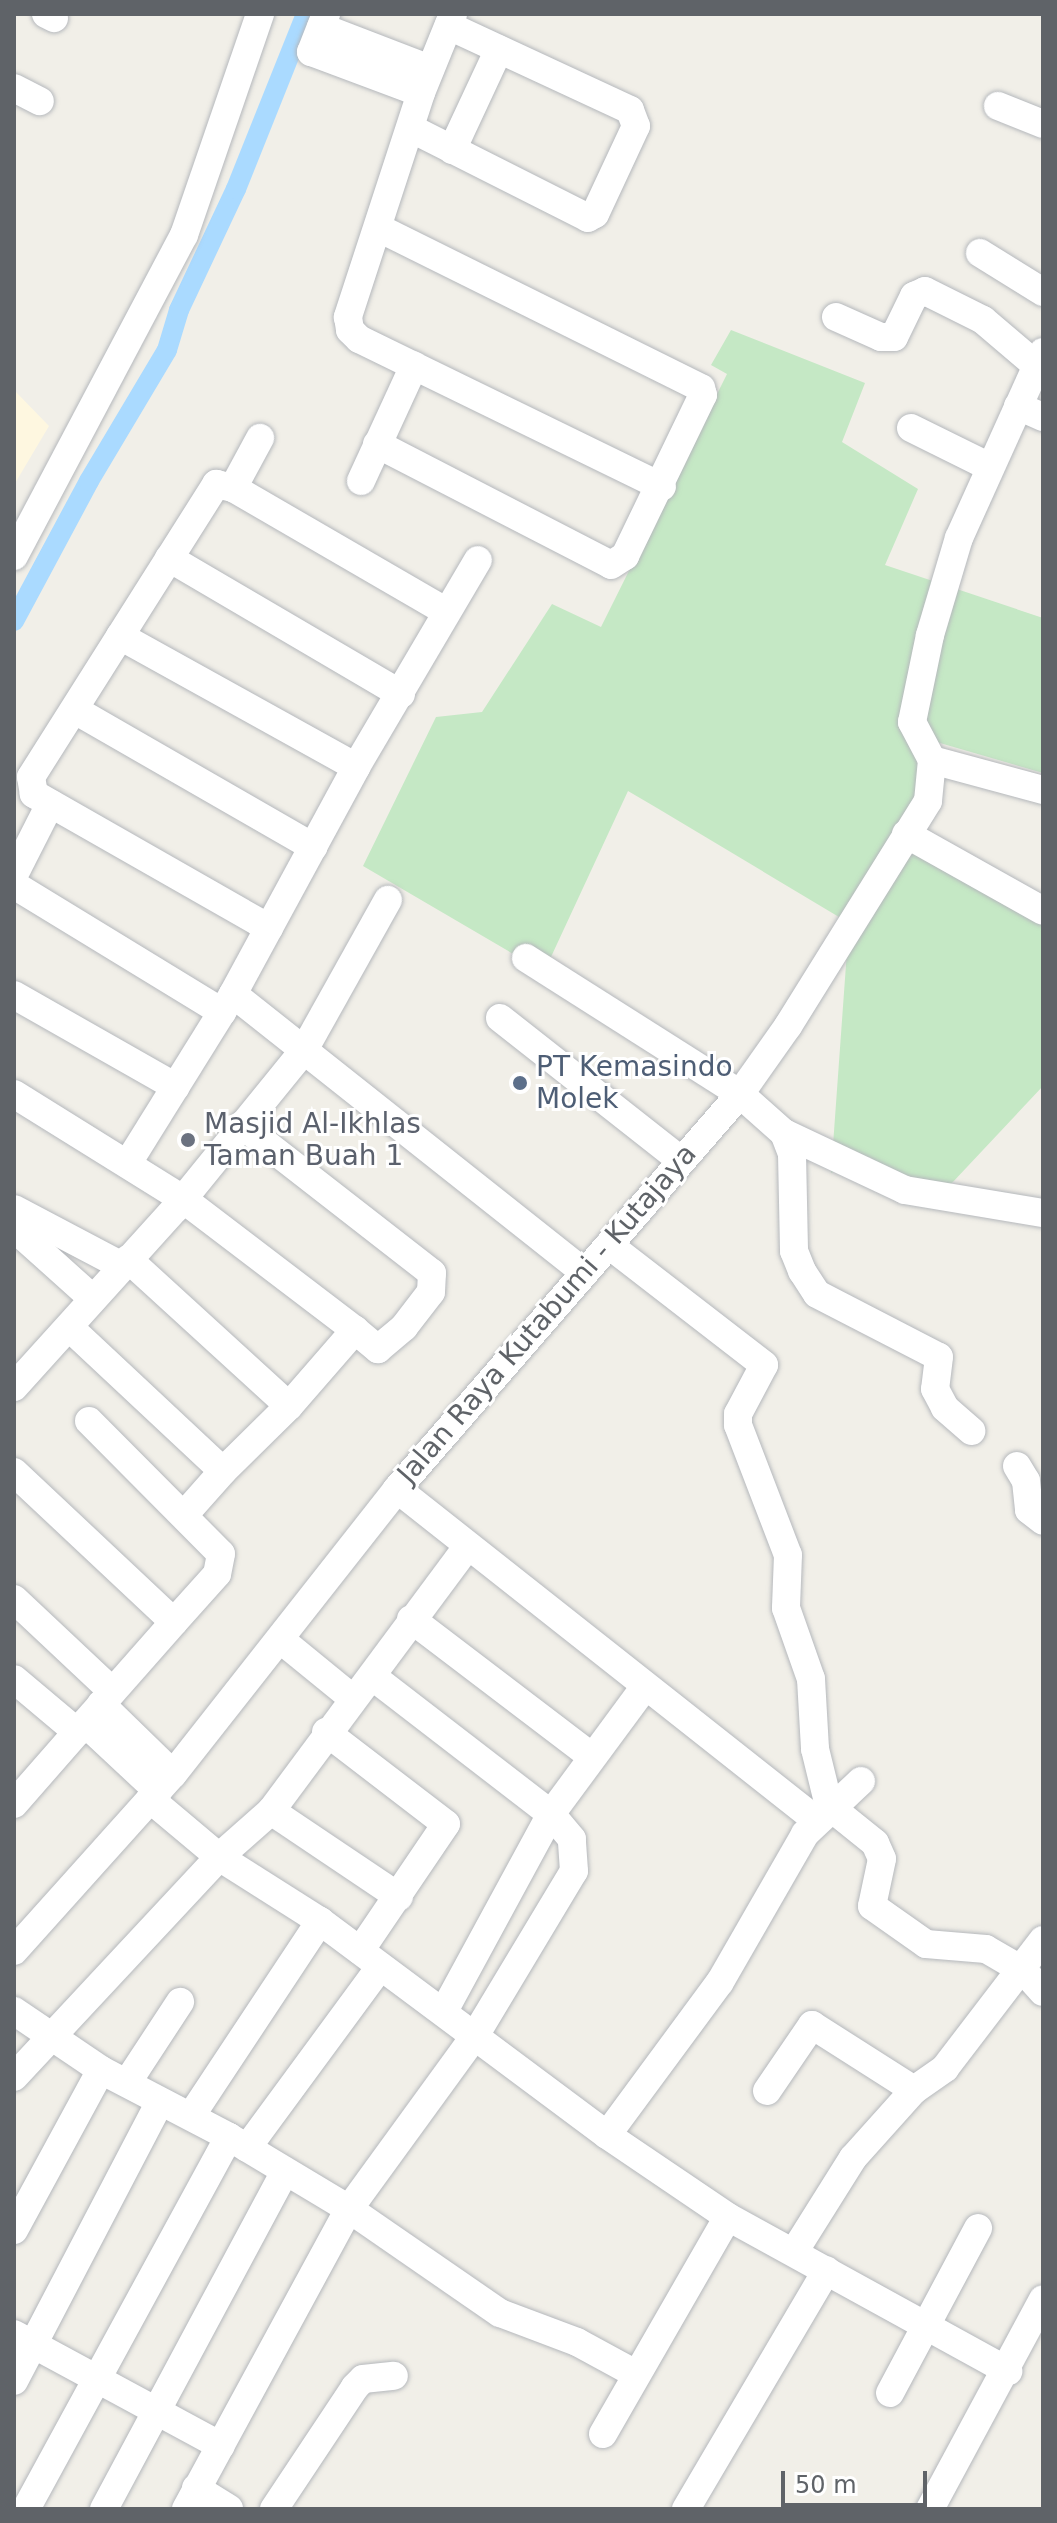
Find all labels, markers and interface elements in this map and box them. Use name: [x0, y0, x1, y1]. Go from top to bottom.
place label: PT Kemasindo Molek: [536, 1050, 733, 1116]
marker: PT Kemasindo Molek: [511, 1074, 529, 1092]
place label: Masjid Al-Ikhlas Taman Buah 1: [204, 1107, 421, 1173]
marker: Masjid Al-Ikhlas Taman Buah 1: [179, 1131, 197, 1149]
street label: Jalan Raya Kutabumi - Kutajaya: [390, 1138, 704, 1490]
scale bar: [785, 2455, 931, 2505]
text: 50 m: [795, 2471, 857, 2499]

